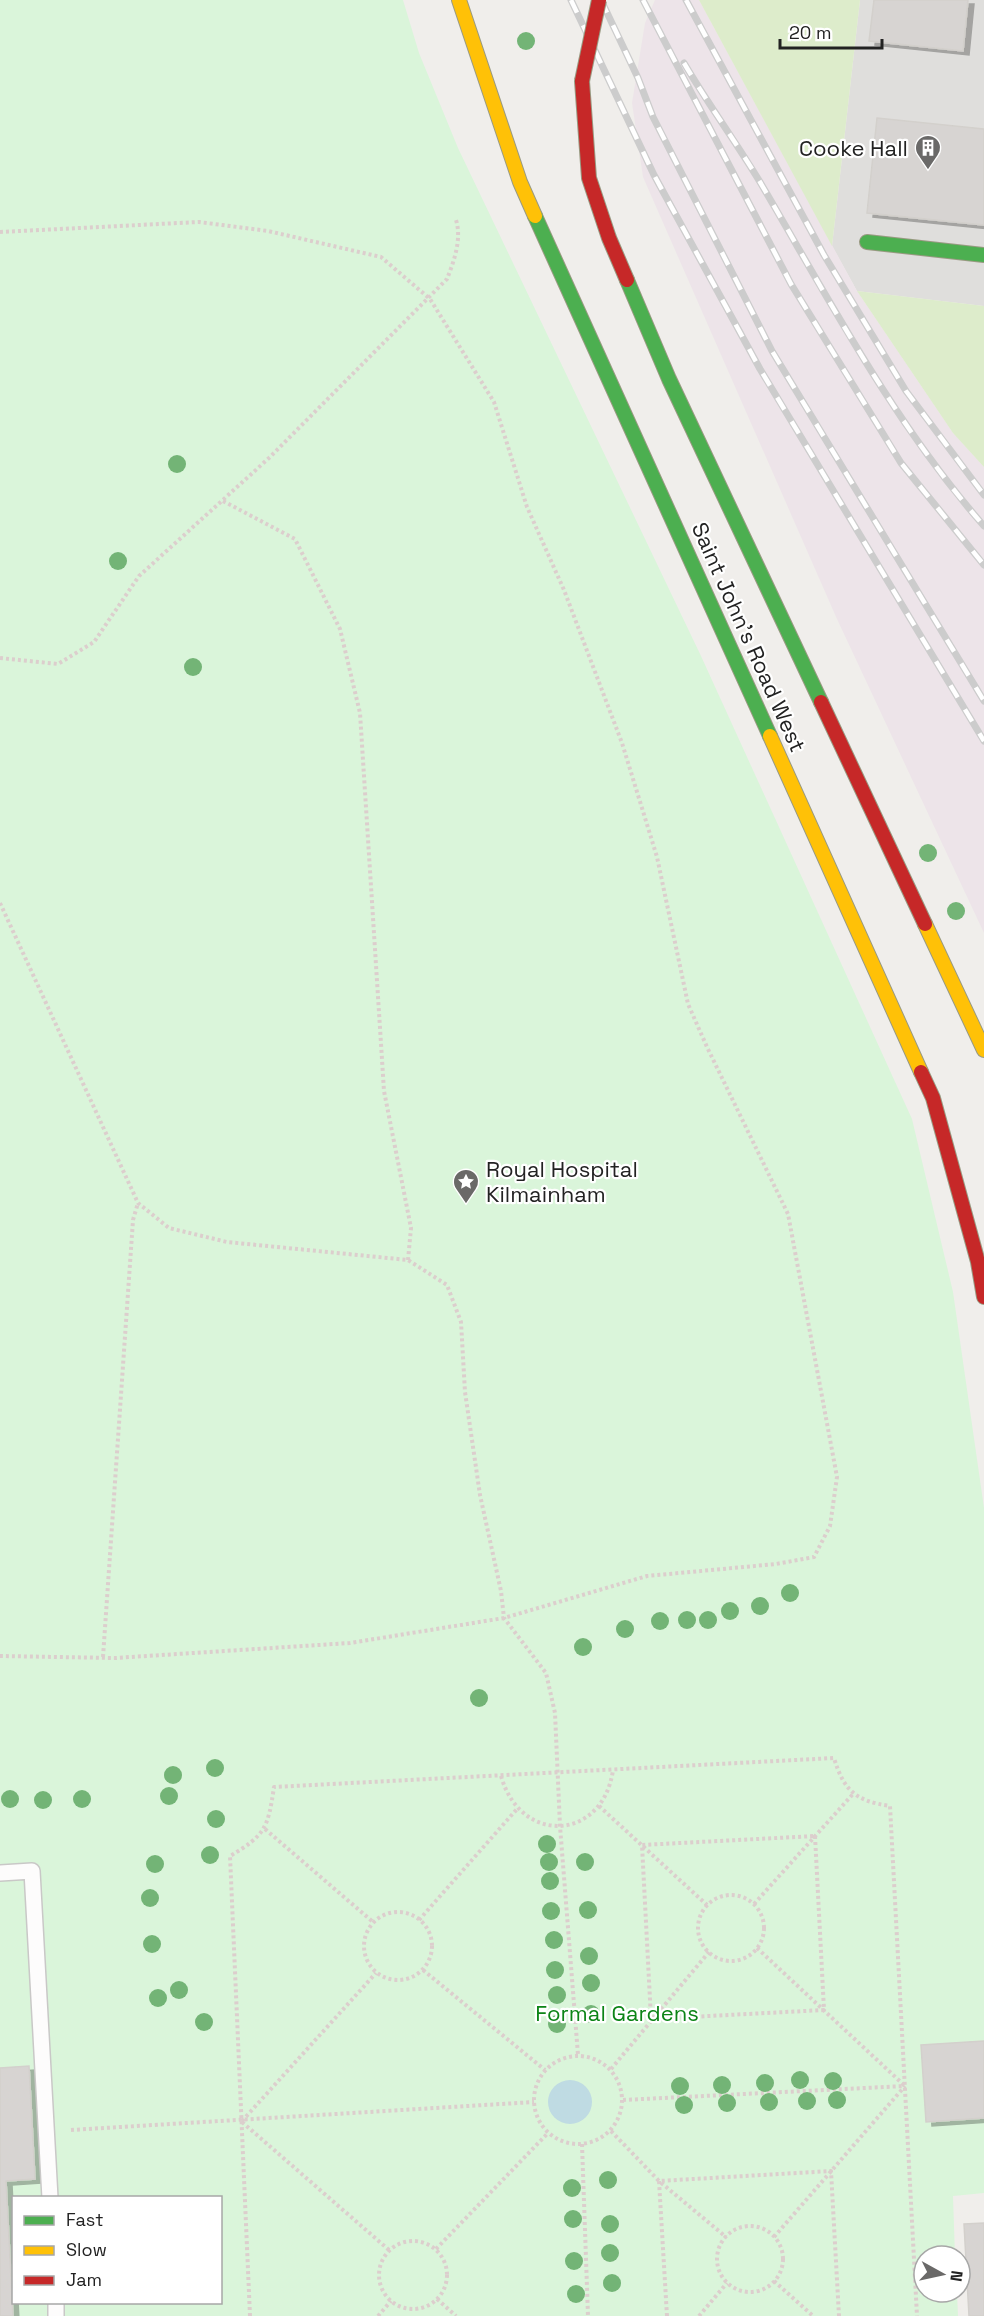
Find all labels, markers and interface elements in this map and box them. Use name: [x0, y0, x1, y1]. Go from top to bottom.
scale bar: [780, 12, 882, 50]
text: 20 m: [789, 21, 832, 44]
building icon: Cooke Hall: [913, 133, 943, 171]
place label: Cooke Hall: [799, 134, 908, 162]
street label: Saint John's Road West: [686, 518, 812, 756]
place label: Royal Hospital Kilmainham: [486, 1155, 638, 1208]
place icon: Royal Hospital Kilmainham: [451, 1167, 481, 1205]
park label: Formal Gardens: [535, 1999, 699, 2027]
legend: [12, 2196, 222, 2304]
text: Fast: [66, 2208, 103, 2231]
text: Slow: [66, 2238, 107, 2261]
north arrow: [912, 2244, 972, 2304]
text: Jam: [66, 2268, 102, 2291]
text: N: [945, 2269, 968, 2283]

